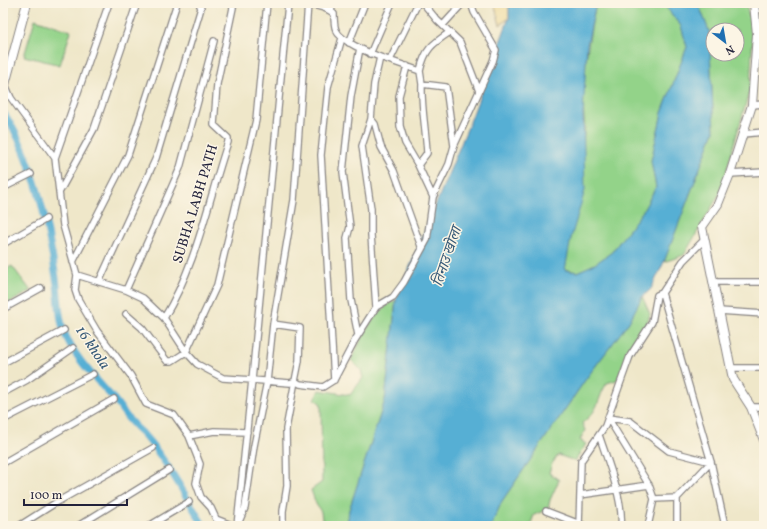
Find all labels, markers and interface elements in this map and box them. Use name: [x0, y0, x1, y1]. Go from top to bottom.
north arrow: [705, 22, 745, 62]
text: N: [722, 41, 737, 58]
street label: SUBHA LABH PATH: [169, 142, 223, 266]
water label: तिनाउ खोला: [428, 221, 469, 289]
water label: 16 khola: [70, 322, 114, 374]
scale bar: [24, 481, 127, 507]
text: 100 m: [30, 488, 63, 504]

